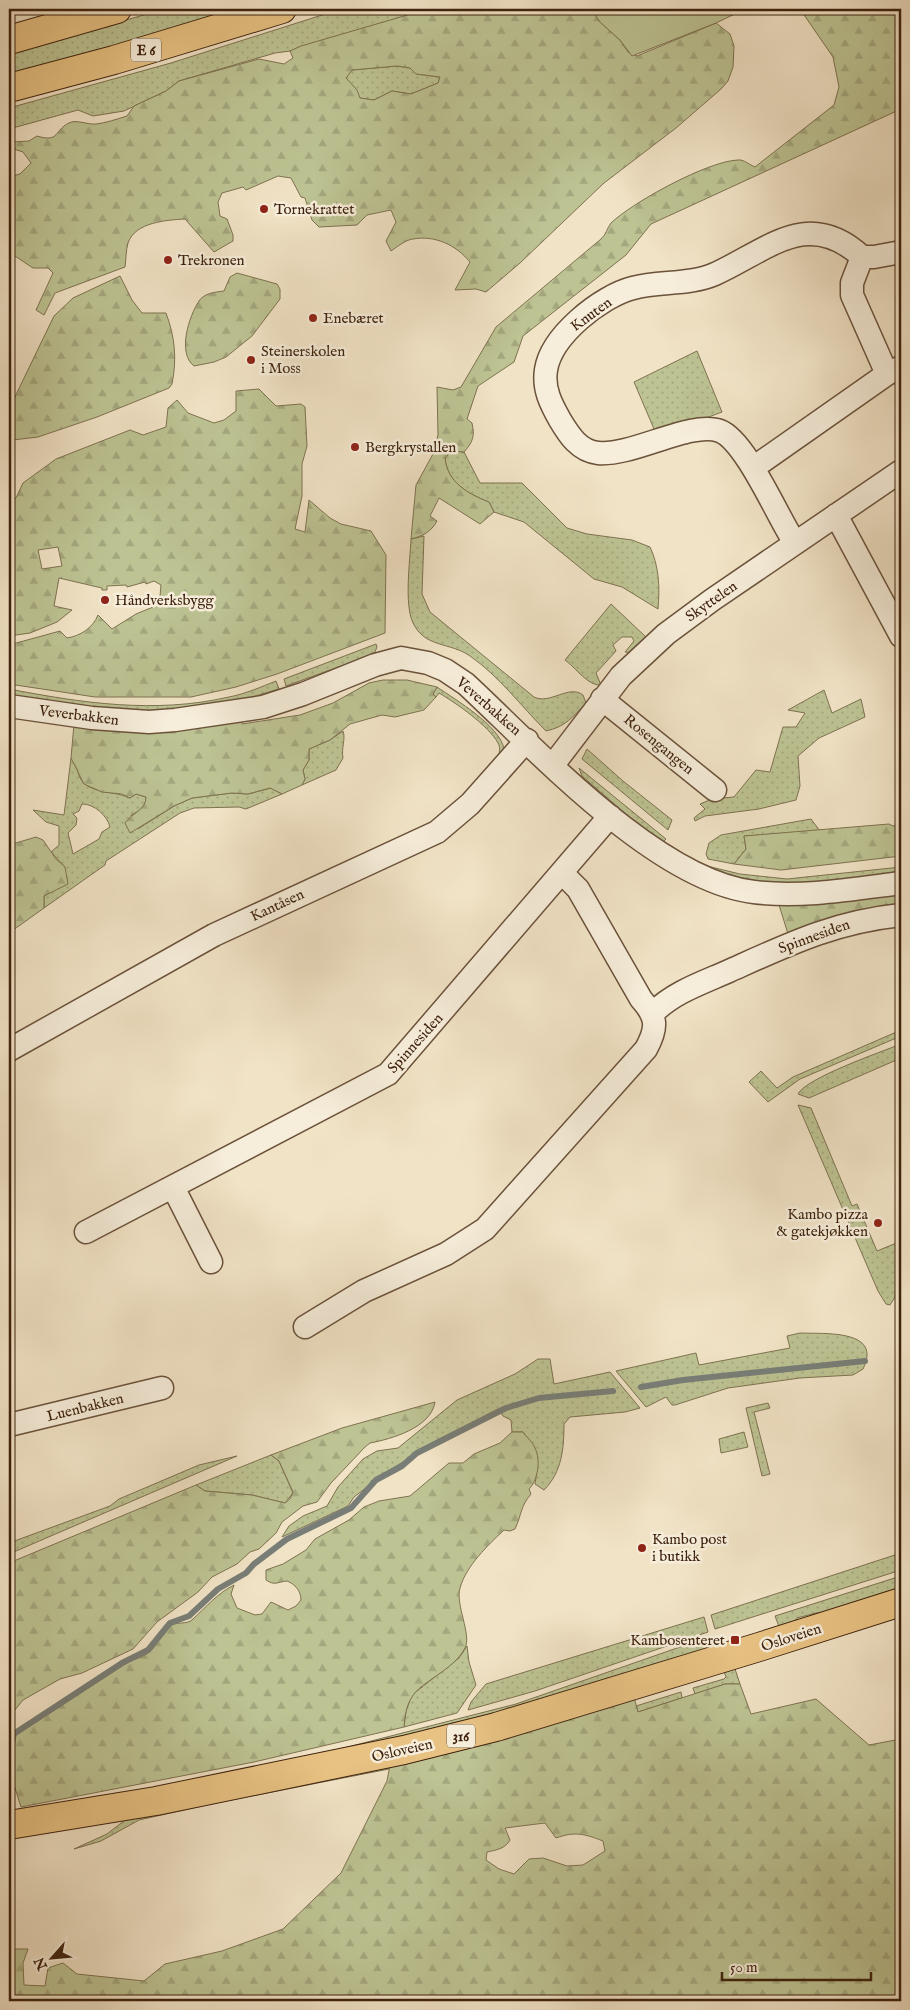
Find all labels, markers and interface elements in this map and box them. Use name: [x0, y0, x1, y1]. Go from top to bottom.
road number: E 6: [131, 38, 161, 62]
place label: Tornekrattet: [274, 200, 354, 219]
marker: Tornekrattet: [258, 203, 270, 215]
place label: Trekronen: [178, 251, 245, 270]
marker: Trekronen: [162, 254, 174, 266]
street label: Knuten: [567, 293, 616, 336]
place label: Enebæret: [323, 309, 384, 328]
marker: Enebæret: [307, 312, 319, 324]
place label: Steinerskolen i Moss: [261, 342, 345, 378]
marker: Steinerskolen i Moss: [245, 354, 257, 366]
place label: Bergkrystallen: [365, 438, 456, 457]
marker: Bergkrystallen: [349, 441, 361, 453]
street label: Skyttelen: [682, 577, 741, 626]
place label: Håndverksbygg: [115, 591, 215, 610]
marker: Håndverksbygg: [99, 594, 111, 606]
street label: Veverbakken: [451, 672, 525, 740]
street label: Veverbakken: [37, 701, 120, 730]
street label: Rosengangen: [620, 710, 698, 779]
street label: Kantåsen: [247, 885, 307, 926]
street label: Spinnesiden: [776, 915, 853, 958]
street label: Spinnesiden: [383, 1009, 447, 1077]
place label: Kambo pizza & gatekjøkken: [776, 1205, 869, 1241]
marker: Kambo pizza & gatekjøkken: [872, 1217, 884, 1229]
street label: Luenbakken: [45, 1389, 126, 1426]
place label: Kambo post i butikk: [652, 1530, 727, 1566]
marker: Kambo post i butikk: [636, 1542, 648, 1554]
street label: Osloveien: [759, 1619, 824, 1656]
place label: Kambosenteret: [630, 1631, 725, 1650]
marker: Kambosenteret: [729, 1634, 741, 1646]
road number: 316: [447, 1724, 475, 1748]
street label: Osloveien: [370, 1734, 434, 1767]
north arrow: [28, 1932, 78, 1982]
scale bar: [722, 1950, 871, 1982]
text: N: [31, 1954, 53, 1974]
text: 50 m: [730, 1958, 758, 1977]

